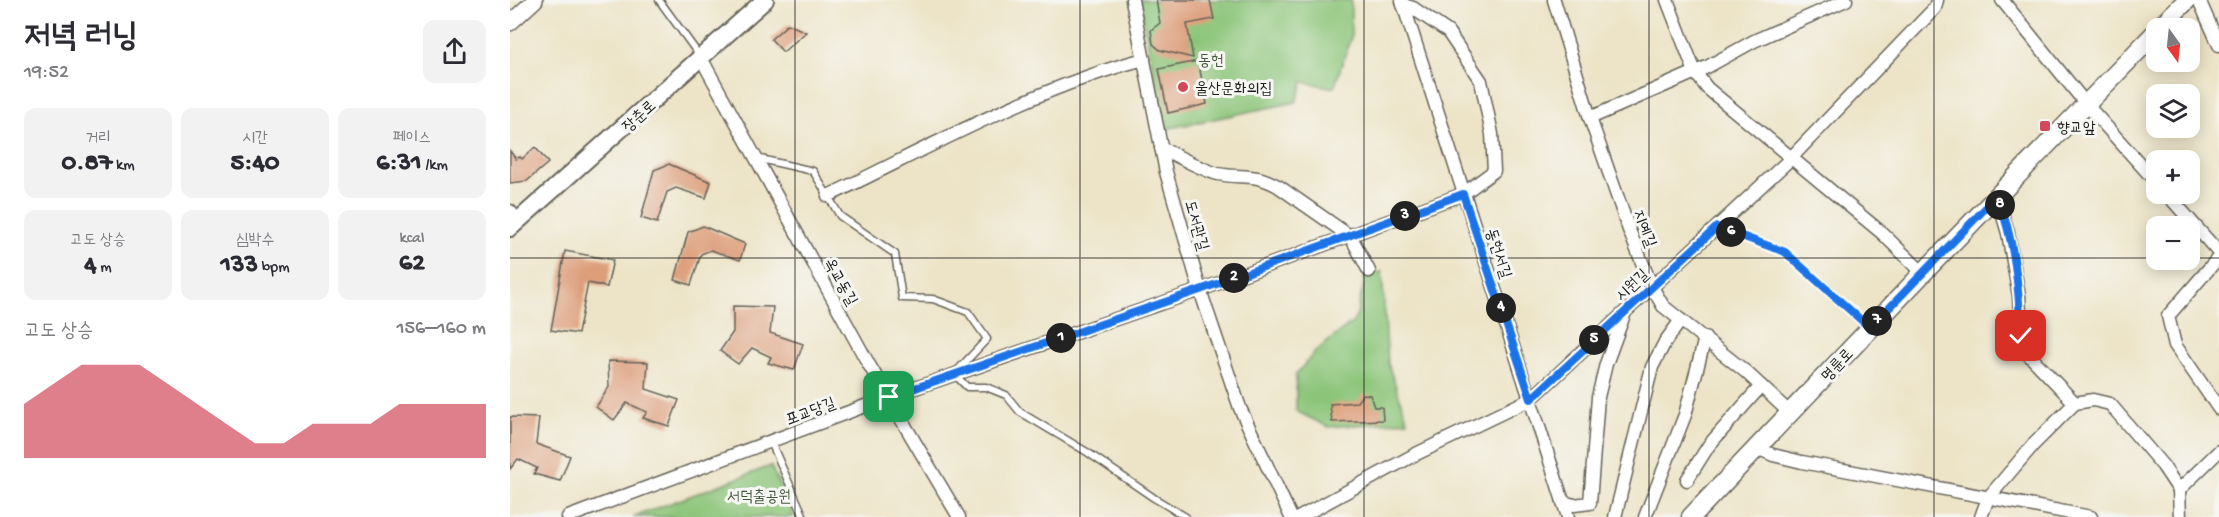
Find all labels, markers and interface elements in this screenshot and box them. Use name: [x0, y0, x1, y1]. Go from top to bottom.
north arrow: [2146, 18, 2200, 72]
map controls: [2146, 18, 2200, 270]
text: 저녁 러닝: [24, 20, 138, 58]
button: share: [423, 20, 486, 83]
park label: 동헌: [1198, 53, 1224, 72]
text: 19:52: [24, 62, 69, 85]
marker: 울산문화의집: [1176, 80, 1190, 94]
place label: 울산문화의집: [1195, 81, 1272, 100]
button: layers: [2146, 84, 2200, 138]
street label: 장춘로: [619, 97, 661, 138]
marker: 향교앞: [2038, 119, 2052, 133]
place label: 향교앞: [2057, 120, 2096, 139]
text: 거리: [85, 130, 111, 149]
text: 시간: [242, 130, 268, 149]
text: 페이스: [393, 130, 431, 149]
text: 0.87: [62, 149, 112, 180]
text: 5:40: [231, 149, 279, 180]
text: 6:31: [376, 149, 422, 180]
button: +: [2146, 150, 2200, 204]
text: km: [112, 157, 134, 176]
text: /km: [422, 157, 448, 176]
pin: 8: [1985, 190, 2015, 220]
text: 8: [1996, 195, 2004, 214]
street label: 도서관길: [1178, 199, 1211, 253]
pin: 3: [1390, 201, 1420, 231]
text: 3: [1401, 206, 1409, 225]
street label: 지예길: [1627, 208, 1659, 251]
button: −: [2146, 216, 2200, 270]
pin: 6: [1716, 217, 1746, 247]
text: 6: [1727, 222, 1735, 241]
street label: 동헌서길: [1480, 227, 1514, 282]
text: kcal: [400, 230, 424, 249]
text: 고도 상승: [70, 232, 126, 251]
text: 심박수: [236, 232, 274, 251]
text: 62: [399, 249, 425, 280]
text: 4: [84, 251, 97, 282]
text: 133: [221, 251, 258, 282]
street label: 옥교동길: [818, 256, 860, 310]
text: m: [97, 259, 112, 278]
text: bpm: [258, 259, 289, 278]
pin: 2: [1219, 263, 1249, 293]
street label: 시원길: [1613, 266, 1654, 307]
text: 2: [1230, 268, 1238, 287]
pin: 4: [1486, 293, 1516, 323]
text: 4: [1497, 298, 1505, 317]
pin: 7: [1862, 306, 1892, 336]
pin: [1995, 310, 2046, 361]
text: 7: [1873, 311, 1881, 330]
text: 156–160 m: [397, 318, 486, 341]
icon: check: [2004, 319, 2037, 352]
text: 고도 상승: [24, 321, 93, 344]
pin: 1: [1046, 323, 1076, 353]
pin: 5: [1579, 325, 1609, 355]
text: 1: [1058, 328, 1064, 347]
text: 5: [1590, 330, 1598, 349]
street label: 명륜로: [1818, 346, 1859, 387]
pin: [863, 371, 914, 422]
icon: arrive: [872, 380, 905, 413]
street label: 포교당길: [784, 395, 839, 431]
park label: 서덕출공원: [727, 488, 791, 508]

